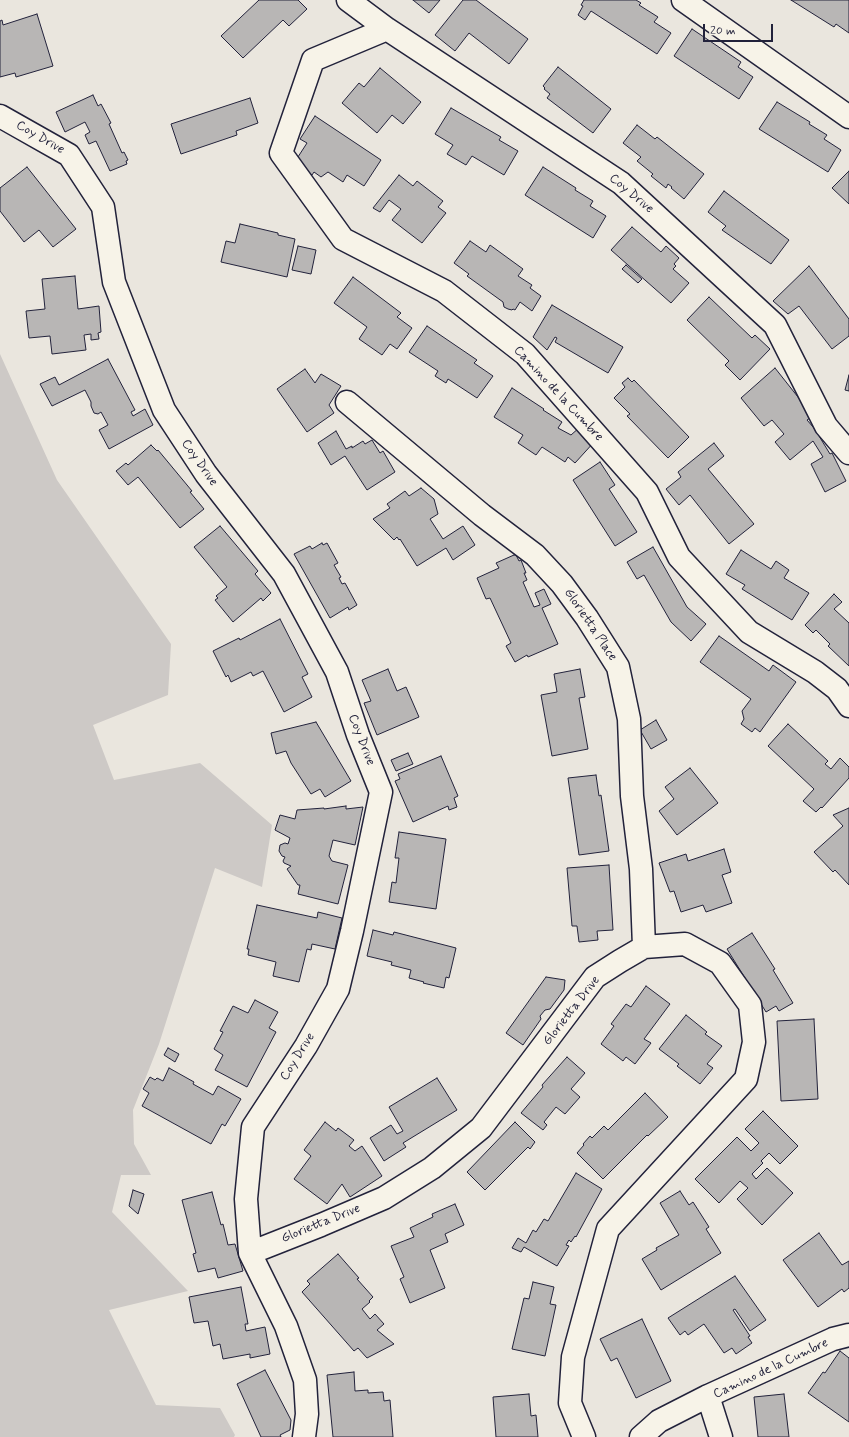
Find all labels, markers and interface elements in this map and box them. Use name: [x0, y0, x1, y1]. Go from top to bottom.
scale bar: [705, 16, 775, 42]
text: 20 m: [710, 23, 736, 39]
street label: Coy Drive: [13, 118, 67, 158]
street label: Coy Drive: [605, 171, 657, 217]
street label: Camino de la Cumbre: [510, 343, 606, 445]
street label: Coy Drive: [177, 437, 221, 489]
street label: Glorietta Place: [560, 586, 620, 664]
street label: Coy Drive: [344, 712, 378, 768]
street label: Glorietta Drive: [540, 973, 604, 1049]
street label: Coy Drive: [277, 1030, 319, 1084]
street label: Glorietta Drive: [279, 1201, 363, 1247]
street label: Camino de la Cumbre: [711, 1336, 831, 1402]

